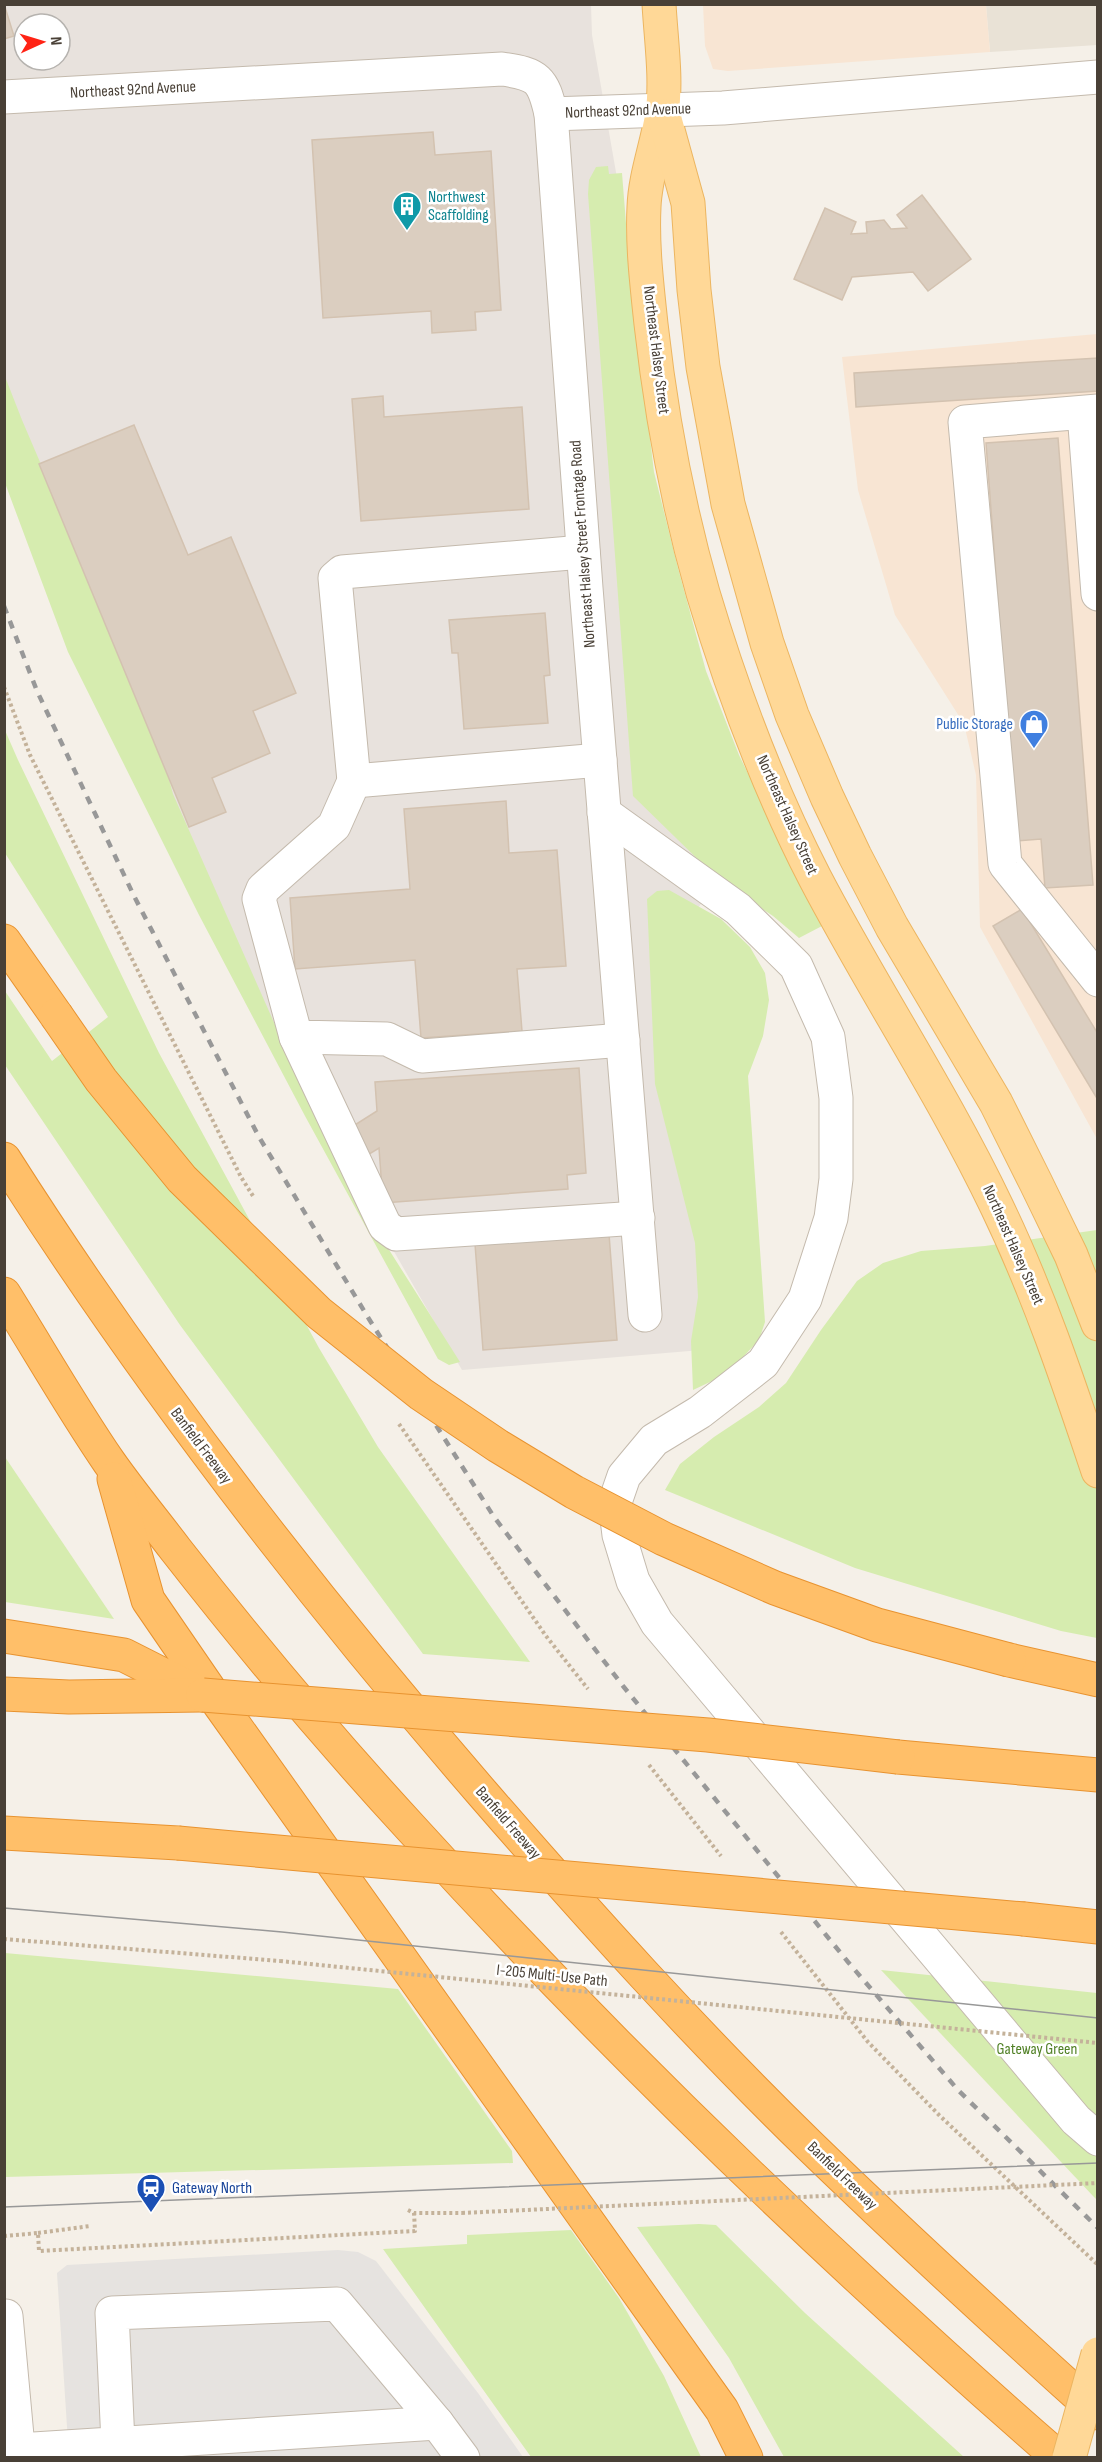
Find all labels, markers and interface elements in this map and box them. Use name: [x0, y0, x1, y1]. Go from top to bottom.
north arrow: [12, 12, 72, 72]
text: N: [46, 36, 65, 46]
street label: Northeast 92nd Avenue: [70, 77, 196, 103]
street label: Northeast 92nd Avenue: [565, 99, 691, 123]
place label: Northwest Scaffolding: [428, 188, 489, 225]
building icon: Northwest Scaffolding: [391, 190, 423, 232]
street label: Northeast Halsey Street: [639, 285, 673, 415]
street label: Northeast Halsey Street Frontage Road: [566, 439, 600, 649]
shop icon: Public Storage: [1018, 708, 1050, 750]
place label: Public Storage: [936, 715, 1013, 734]
street label: Northeast Halsey Street: [752, 752, 822, 878]
street label: Northeast Halsey Street: [978, 1182, 1048, 1308]
street label: Banfield Freeway: [166, 1404, 236, 1488]
street label: Banfield Freeway: [471, 1783, 545, 1863]
street label: I-205 Multi-Use Path: [495, 1961, 609, 1991]
park label: Gateway Green: [997, 2040, 1077, 2059]
street label: Banfield Freeway: [803, 2138, 881, 2214]
station icon: Gateway North: [135, 2172, 167, 2214]
place label: Gateway North: [172, 2179, 252, 2198]

